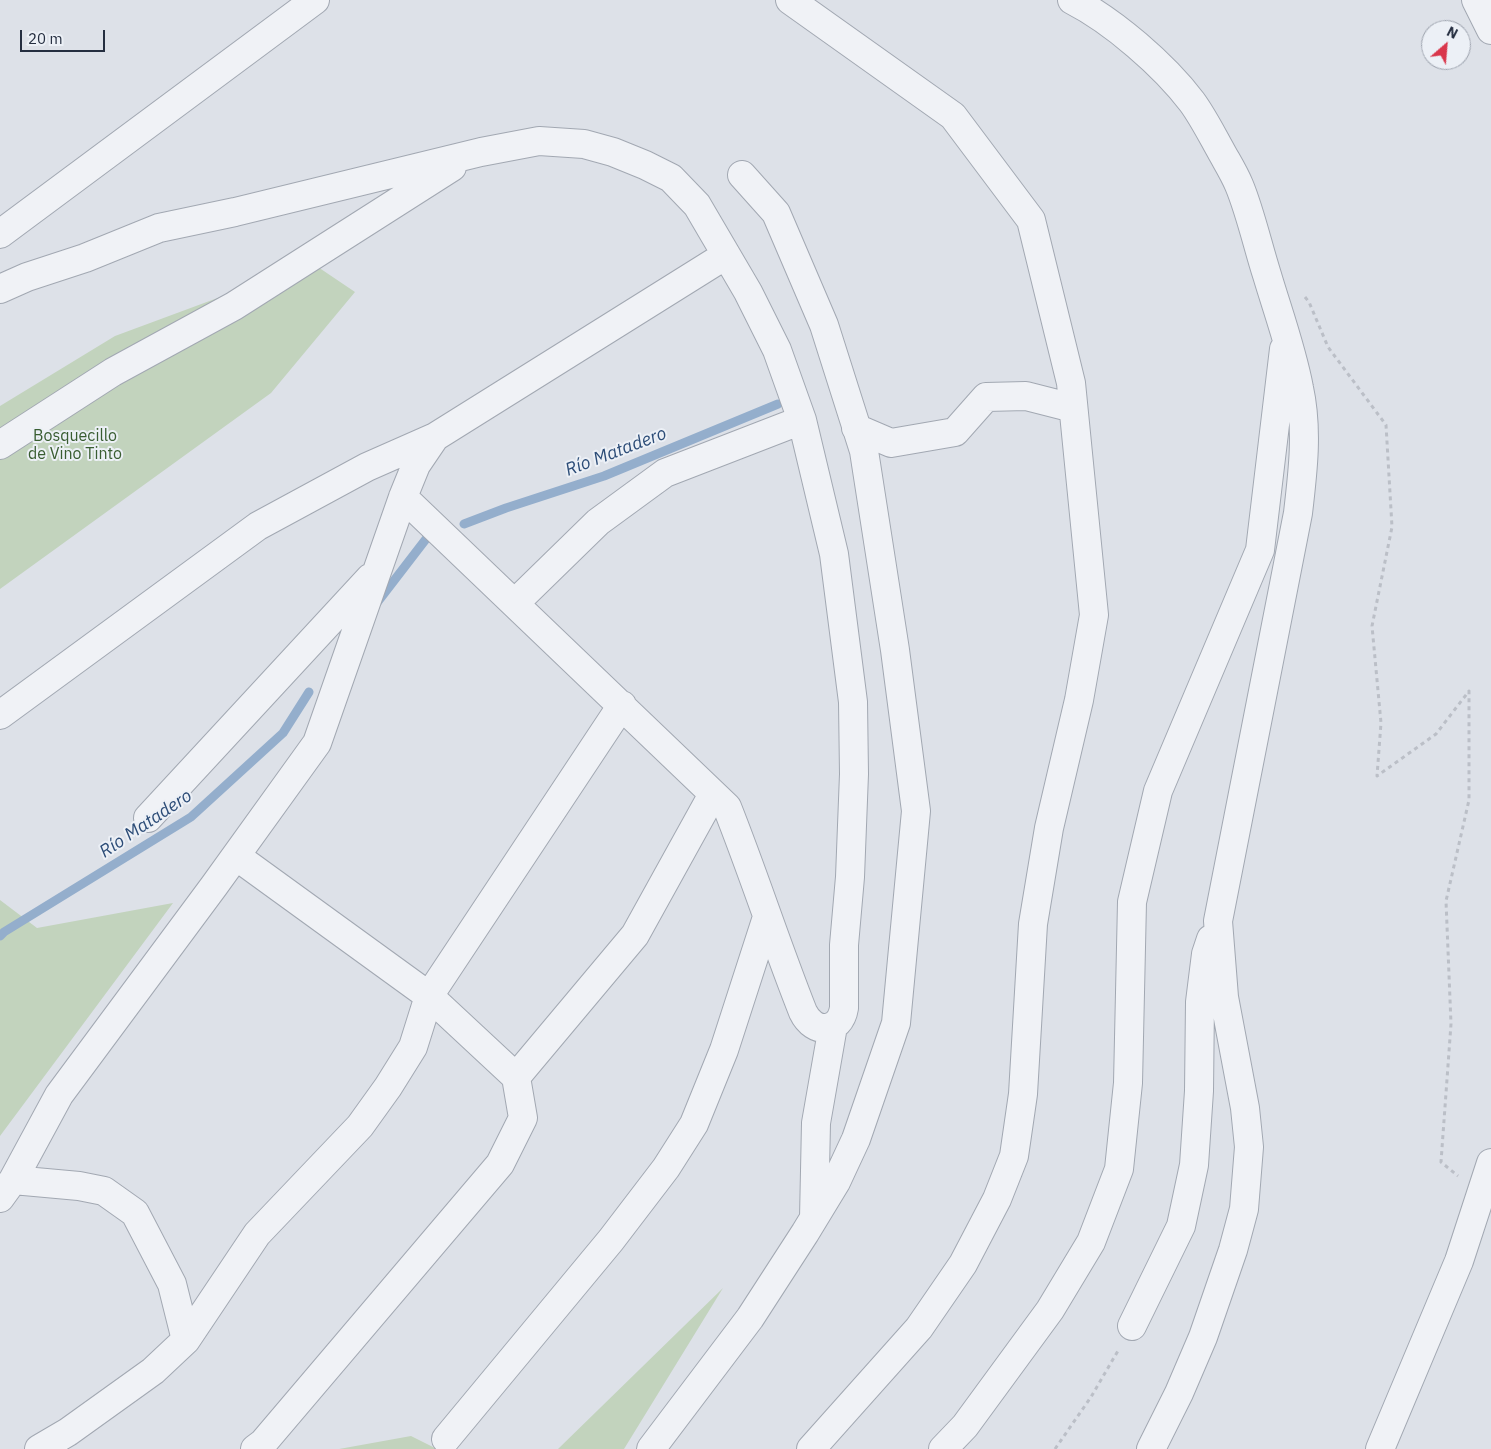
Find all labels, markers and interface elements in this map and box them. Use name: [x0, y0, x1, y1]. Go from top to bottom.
scale bar: [22, 20, 108, 52]
north arrow: [1421, 20, 1471, 70]
text: N: [1444, 22, 1461, 43]
text: 20 m: [28, 29, 63, 48]
water label: Río Matadero: [562, 423, 670, 481]
park label: Bosquecillo de Vino Tinto: [28, 426, 122, 464]
water label: Río Matadero: [96, 785, 196, 863]

